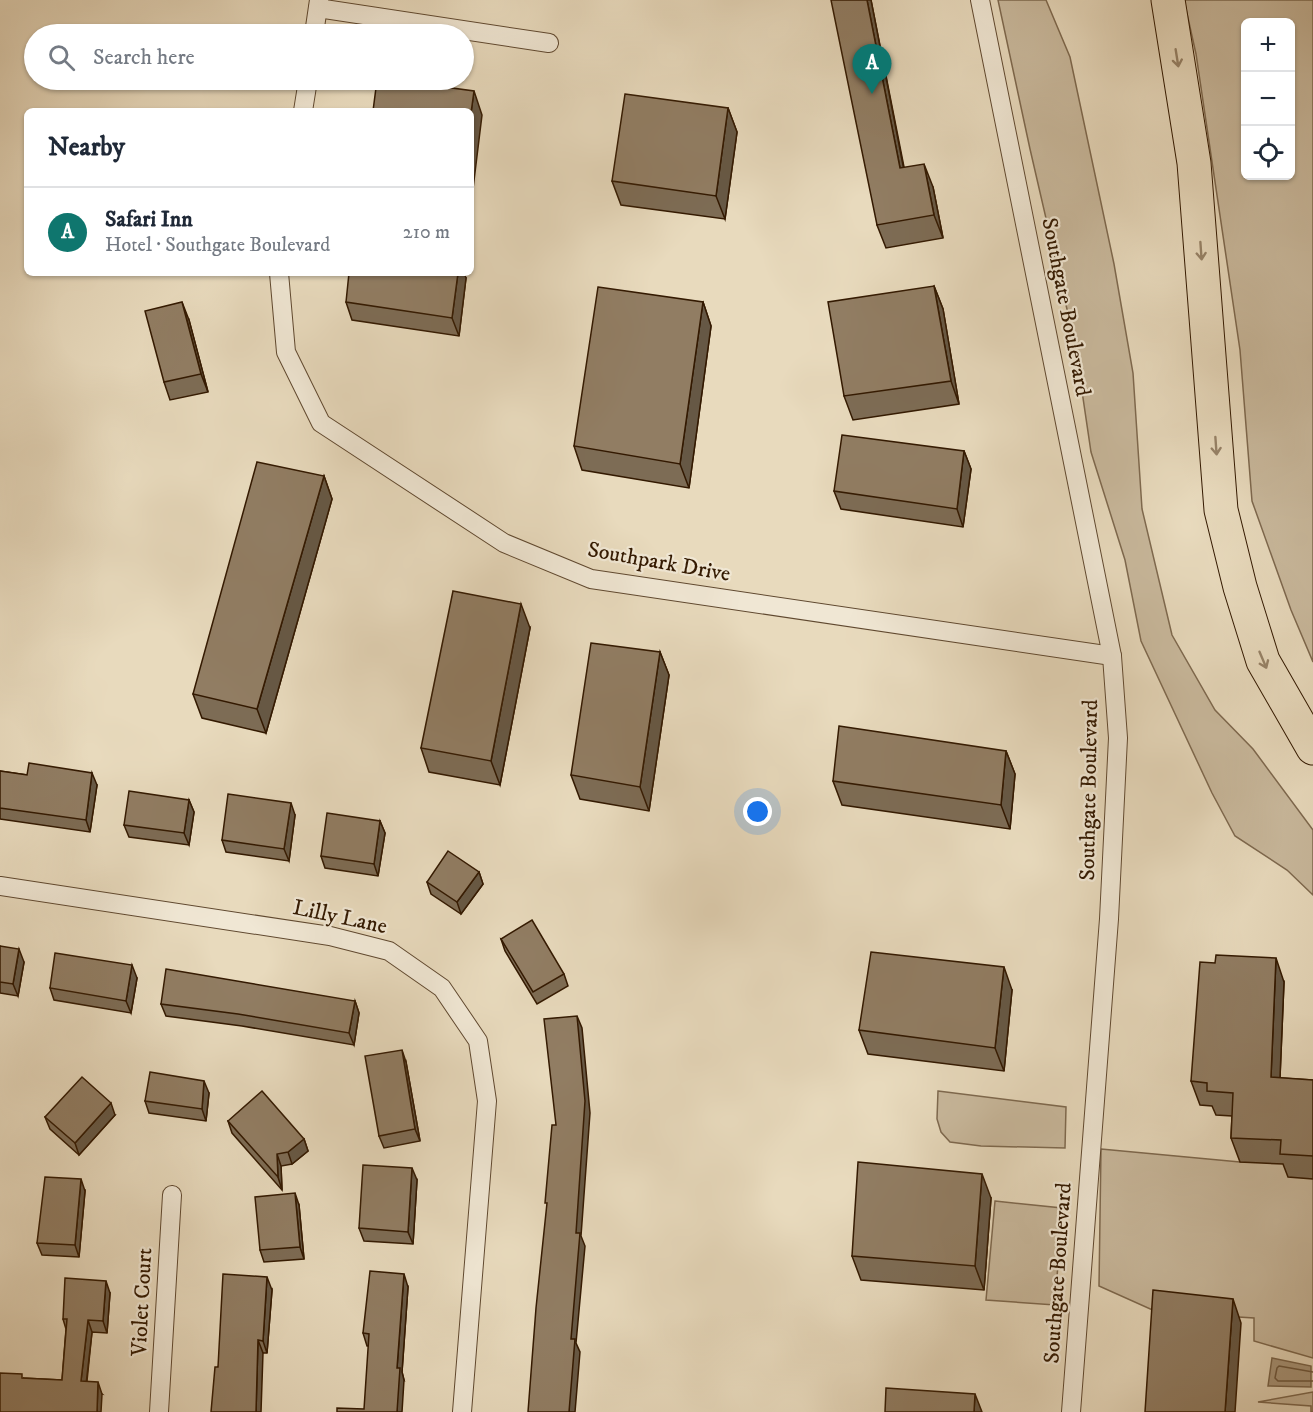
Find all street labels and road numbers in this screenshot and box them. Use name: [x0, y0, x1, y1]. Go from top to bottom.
street label: Southgate Boulevard: [1035, 215, 1097, 399]
street label: Southpark Drive: [585, 536, 733, 588]
street label: Southgate Boulevard: [1074, 699, 1104, 881]
street label: Lilly Lane: [291, 894, 389, 940]
street label: Southgate Boulevard: [1038, 1182, 1078, 1364]
street label: Violet Court: [126, 1247, 158, 1358]

